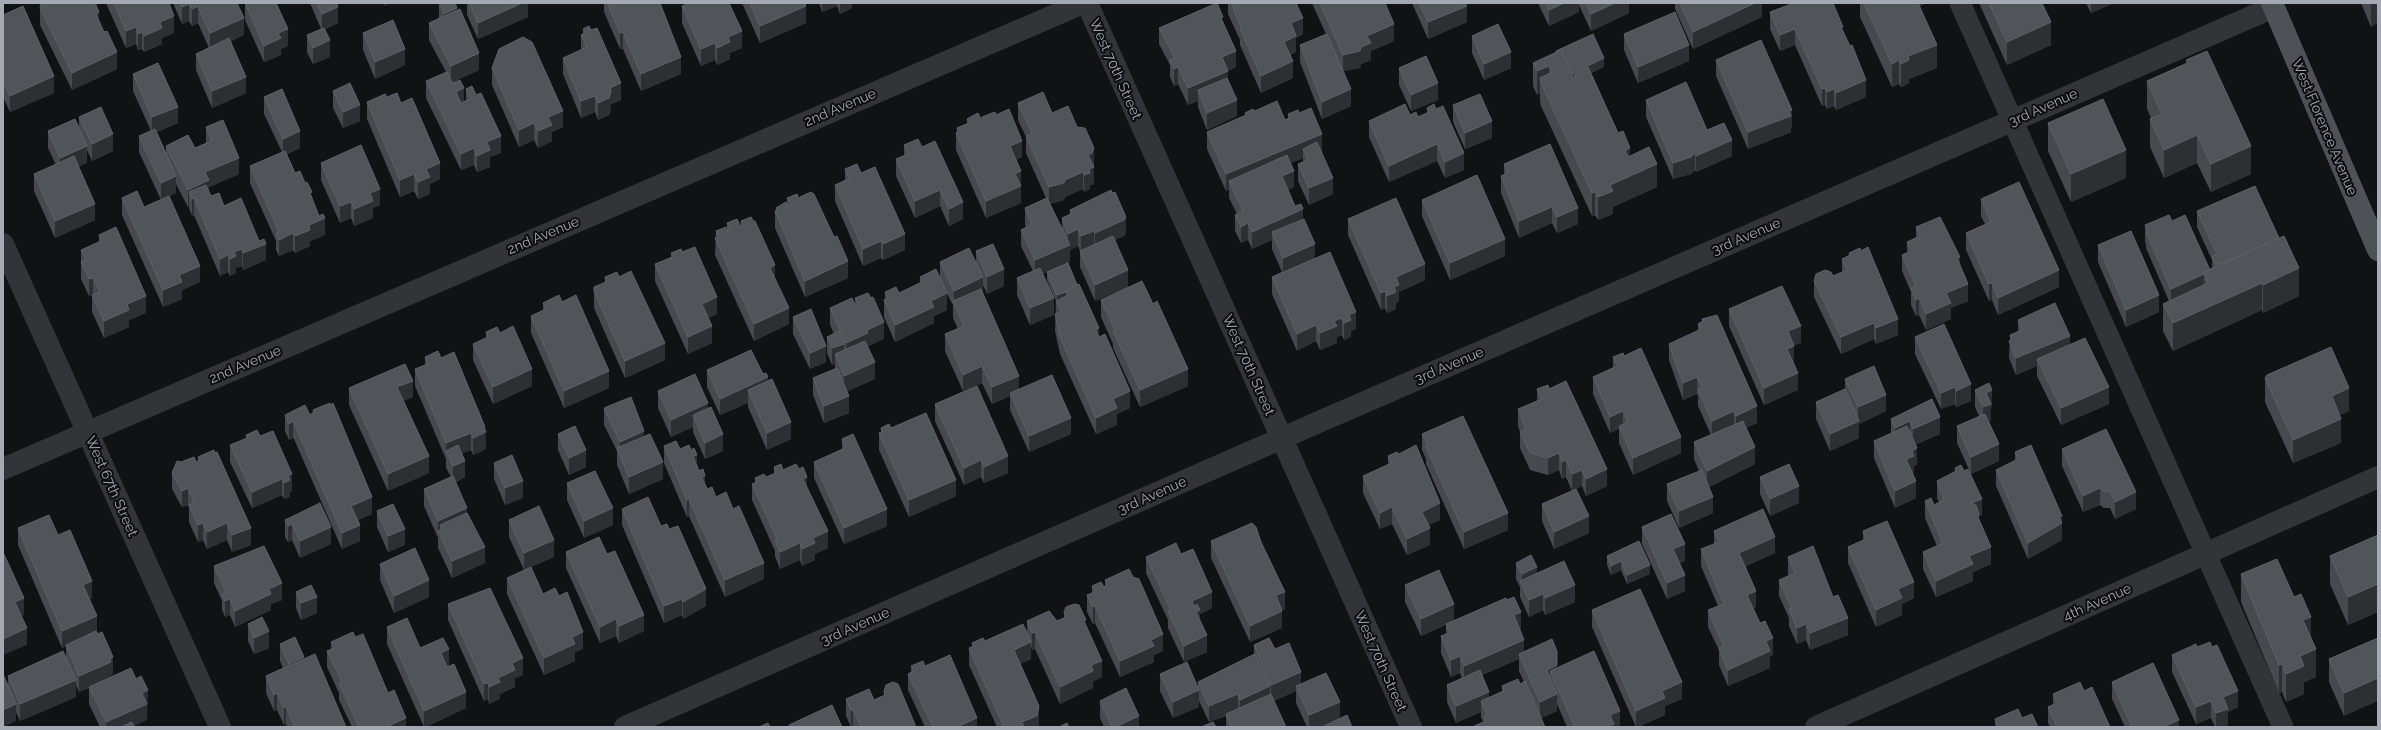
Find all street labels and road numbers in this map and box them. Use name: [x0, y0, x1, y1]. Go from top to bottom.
street label: West 70th Street: [1087, 16, 1145, 122]
street label: West Florence Avenue: [2289, 56, 2361, 198]
street label: 2nd Avenue: [802, 85, 878, 129]
street label: 3rd Avenue: [2006, 85, 2080, 129]
street label: 2nd Avenue: [505, 213, 581, 257]
street label: 3rd Avenue: [1709, 214, 1783, 258]
street label: West 70th Street: [1220, 312, 1278, 418]
street label: 2nd Avenue: [207, 342, 283, 386]
street label: 3rd Avenue: [1412, 343, 1486, 387]
street label: West 67th Street: [83, 433, 141, 539]
street label: 3rd Avenue: [1115, 473, 1189, 517]
street label: 4th Avenue: [2061, 580, 2133, 624]
street label: 3rd Avenue: [818, 604, 892, 648]
street label: West 70th Street: [1352, 608, 1410, 714]

